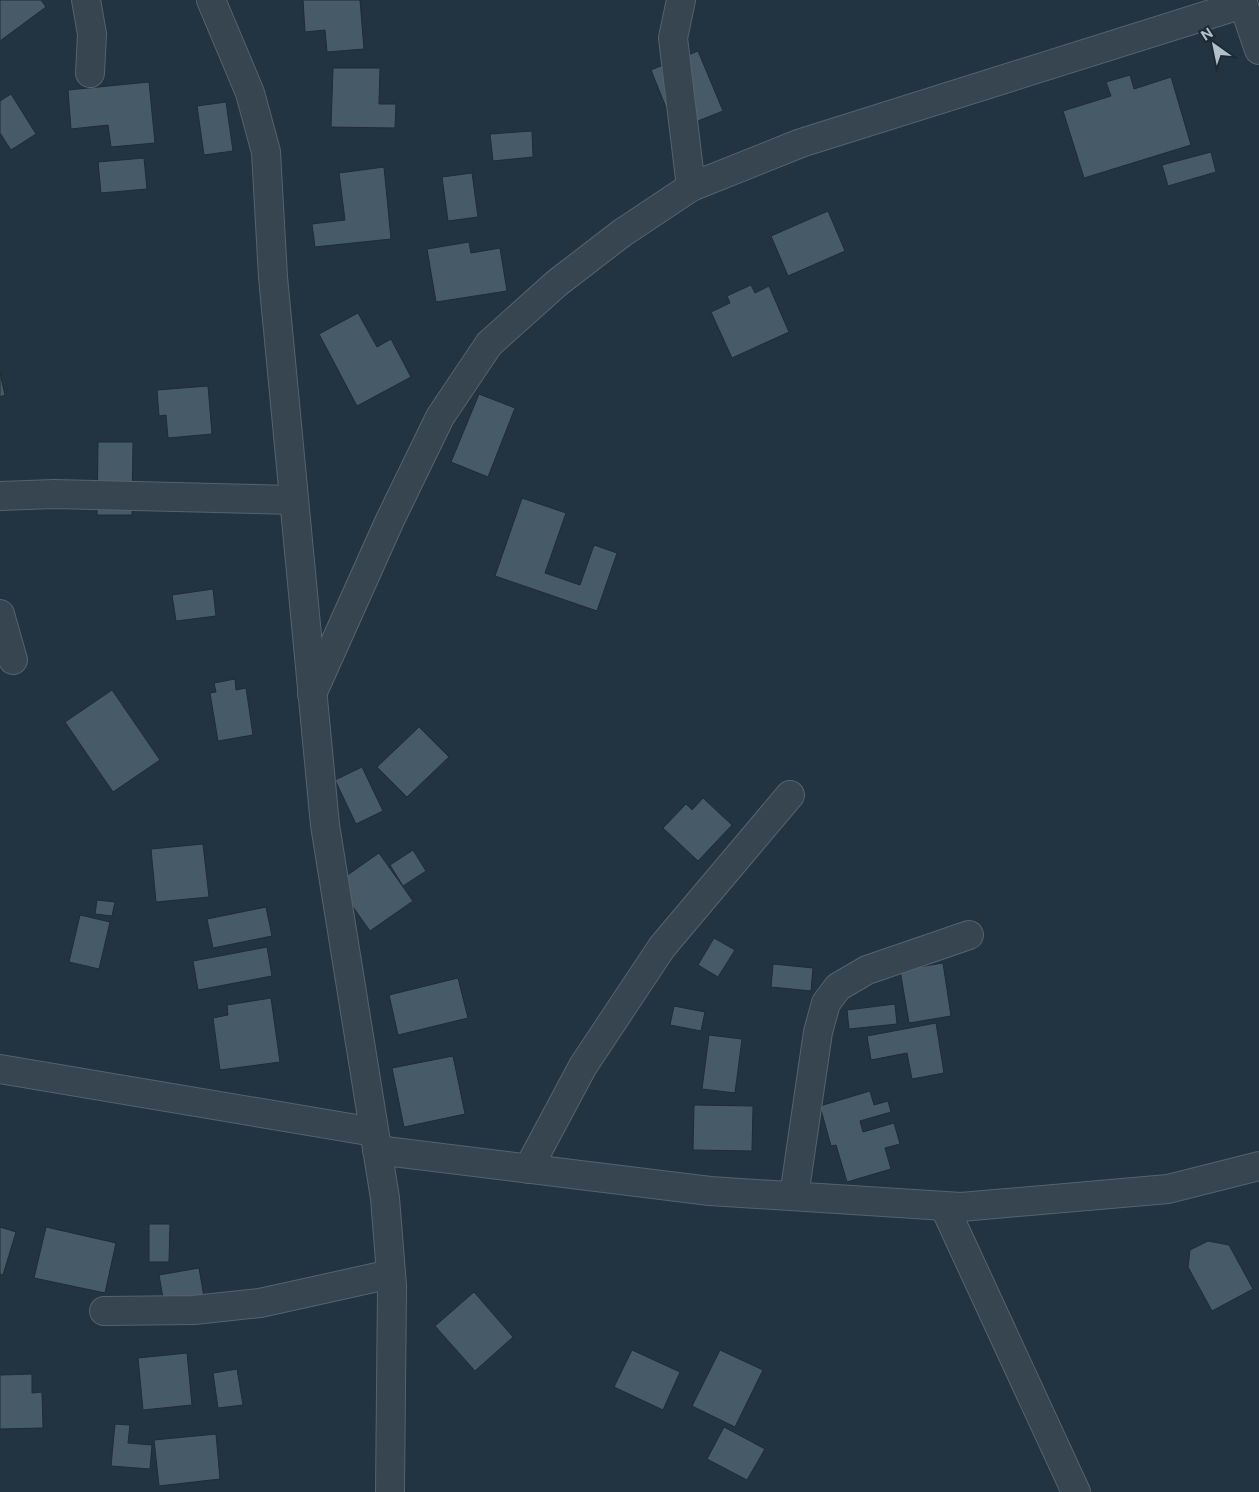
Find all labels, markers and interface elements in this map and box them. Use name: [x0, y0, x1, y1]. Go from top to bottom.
north arrow: [1189, 20, 1239, 70]
text: N: [1198, 24, 1216, 44]

